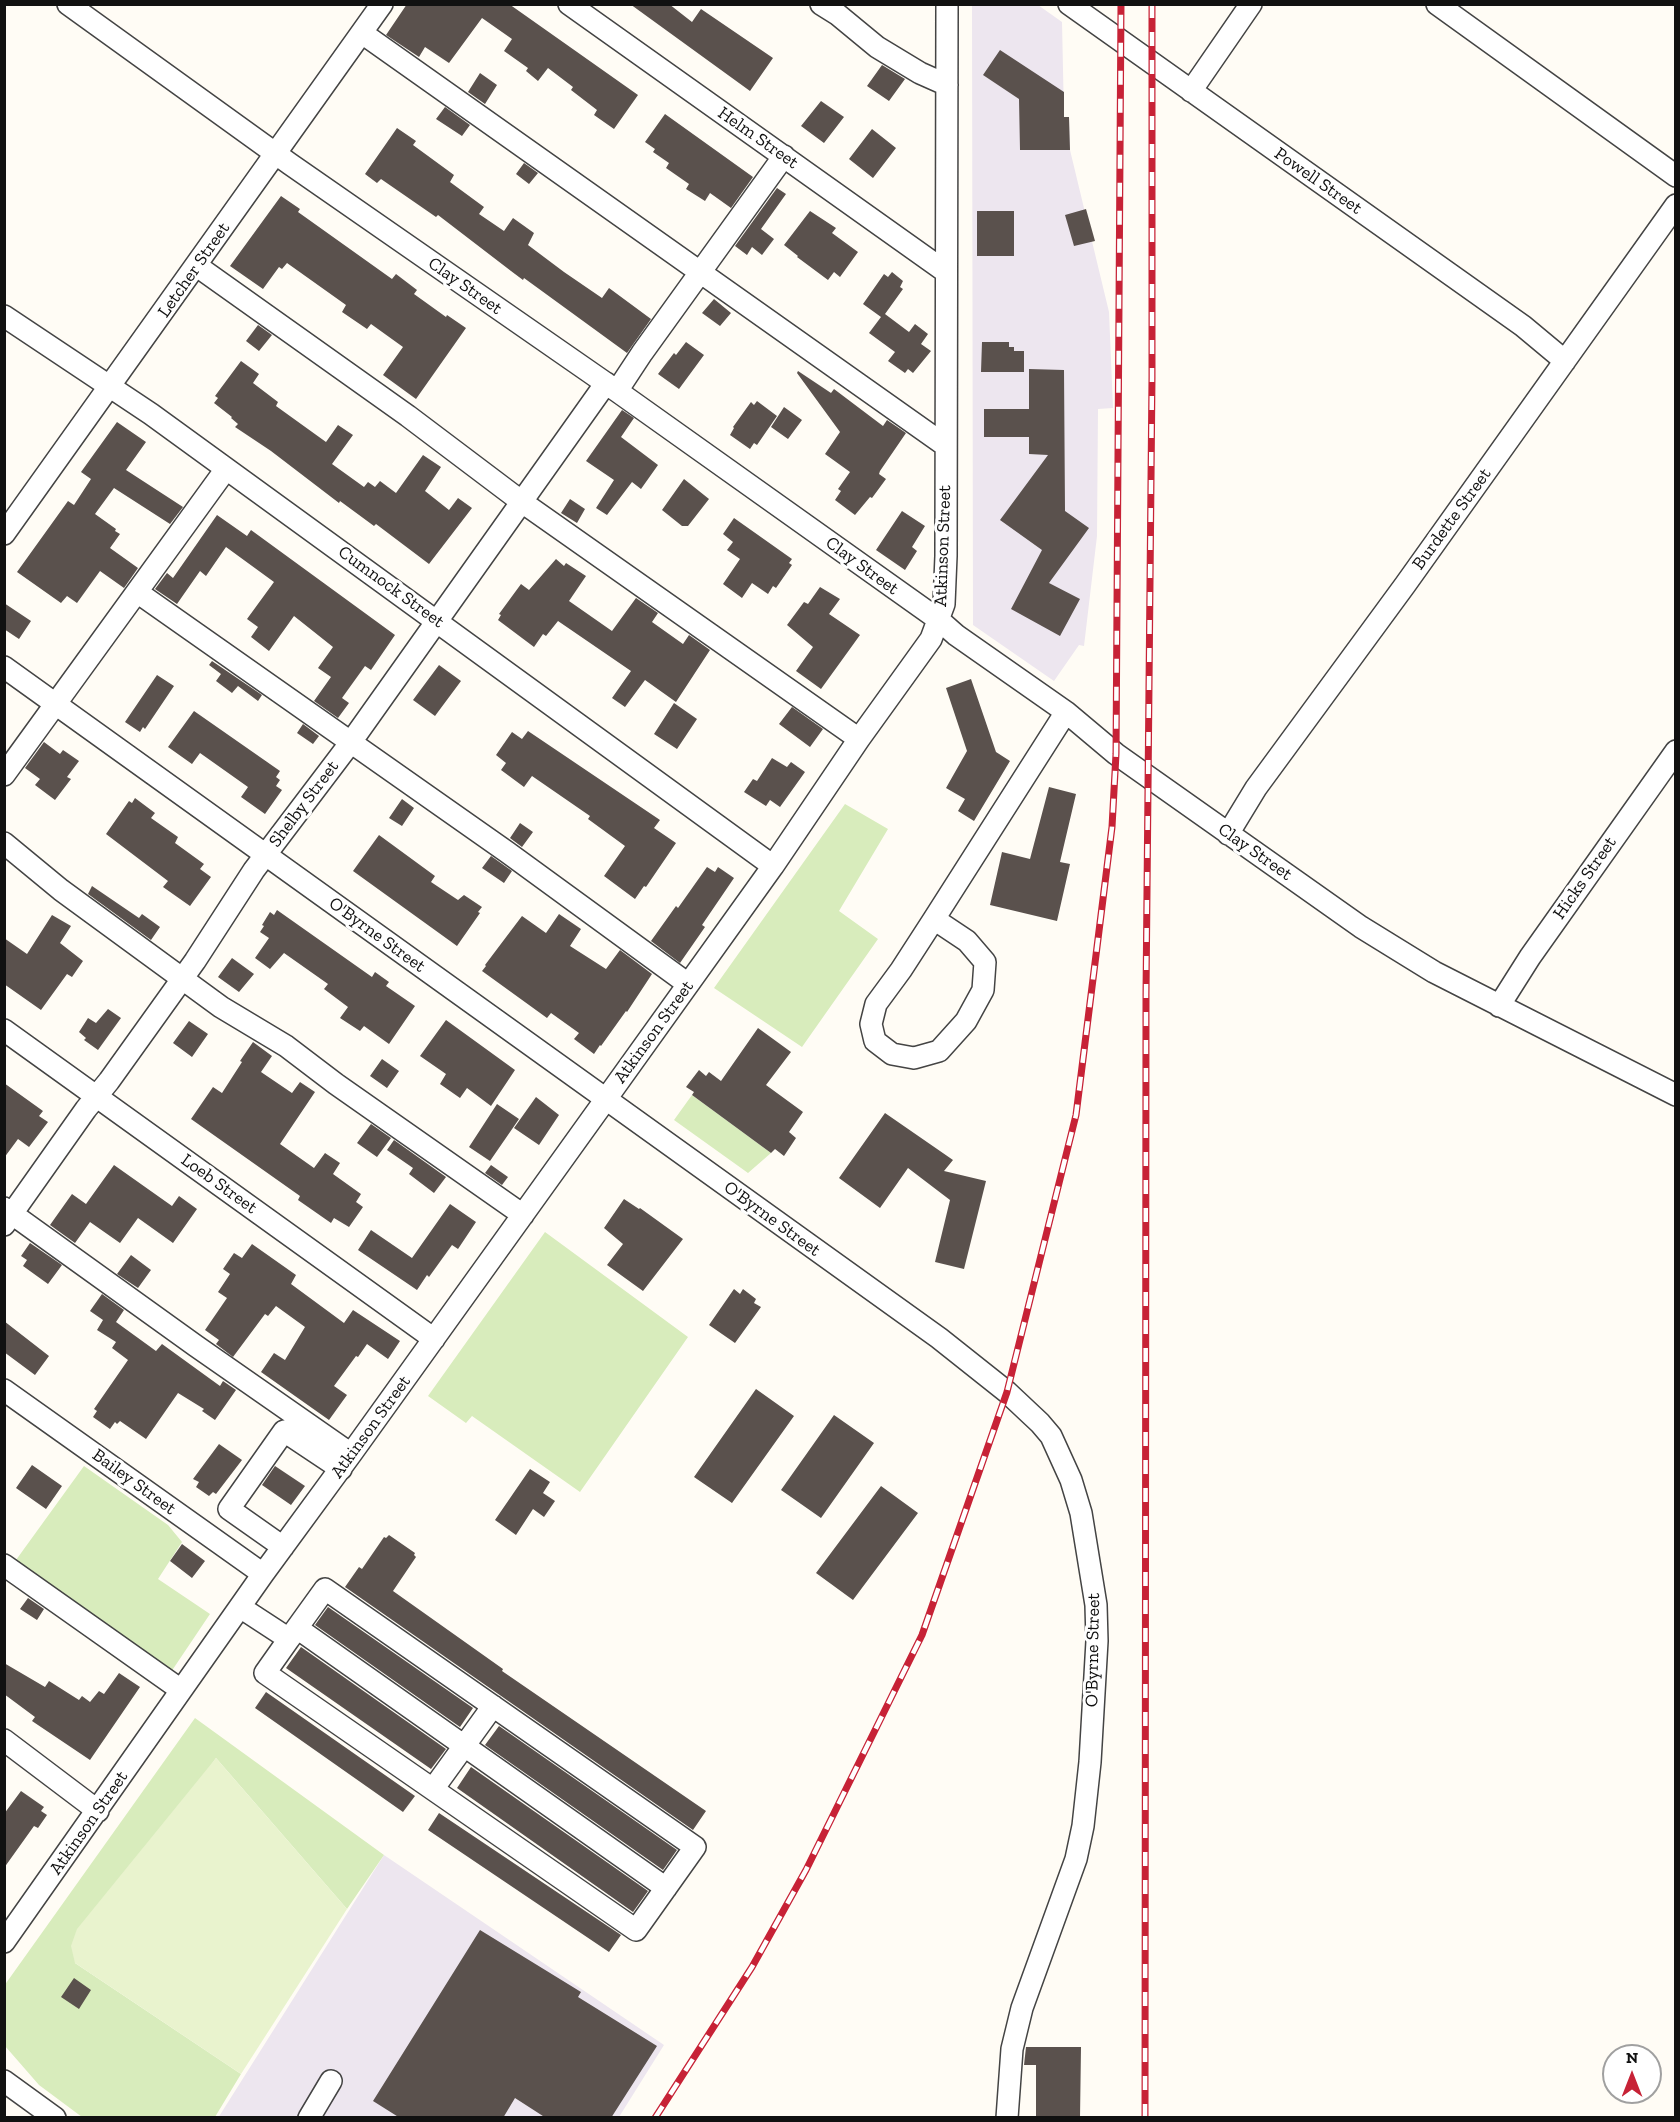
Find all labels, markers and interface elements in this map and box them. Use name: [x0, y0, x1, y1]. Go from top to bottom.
street label: Helm Street: [714, 102, 802, 174]
street label: Powell Street: [1270, 143, 1366, 219]
street label: Letcher Street: [153, 218, 235, 322]
street label: Clay Street: [424, 253, 506, 319]
street label: Burdette Street: [1408, 464, 1496, 574]
street label: Atkinson Street: [930, 485, 956, 607]
street label: Clay Street: [821, 532, 903, 600]
street label: Cumnock Street: [334, 541, 448, 633]
street label: Shelby Street: [264, 756, 344, 852]
street label: Clay Street: [1214, 819, 1296, 885]
street label: Hicks Street: [1549, 833, 1621, 923]
street label: O'Byrne Street: [324, 893, 430, 977]
street label: Atkinson Street: [609, 976, 699, 1088]
street label: Loeb Street: [177, 1149, 261, 1219]
street label: O'Byrne Street: [719, 1177, 825, 1261]
street label: Atkinson Street: [326, 1371, 416, 1483]
street label: Bailey Street: [88, 1444, 180, 1520]
street label: O'Byrne Street: [1081, 1593, 1105, 1707]
street label: Atkinson Street: [45, 1767, 133, 1879]
north arrow: [1602, 2044, 1662, 2104]
text: N: [1626, 2048, 1638, 2067]

